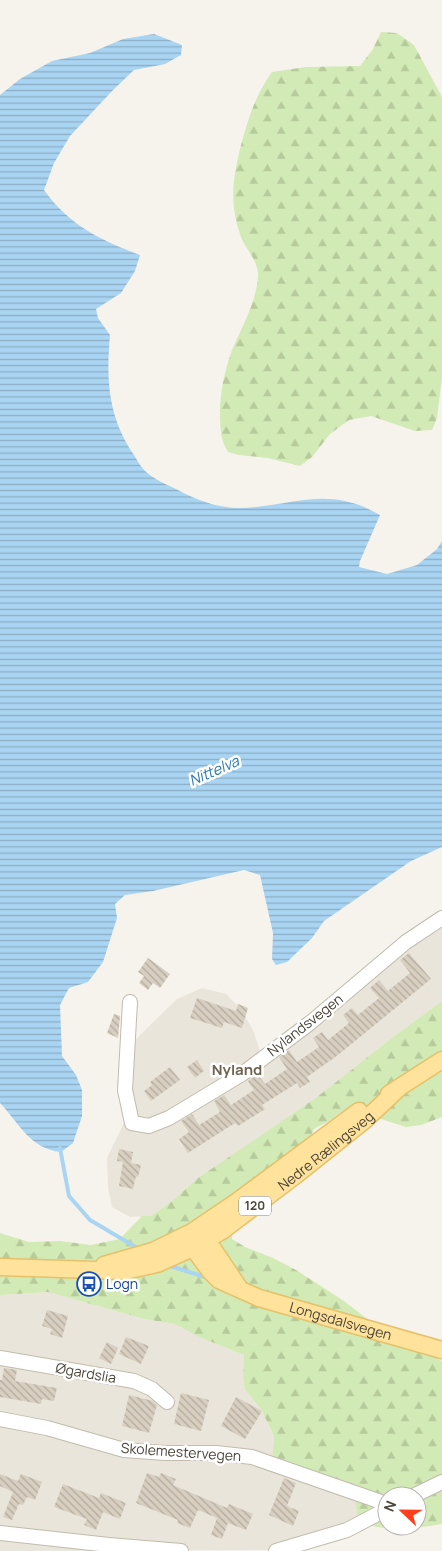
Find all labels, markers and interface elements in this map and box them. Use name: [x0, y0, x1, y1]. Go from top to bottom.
water label: Nittelva: [185, 750, 243, 791]
street label: Nylandsvegen: [263, 989, 346, 1060]
district label: Nyland: [212, 1059, 262, 1080]
street label: Nedre Rælingsveg: [274, 1107, 378, 1194]
road number: 120: [239, 1196, 271, 1216]
bus stop icon: Logn: [76, 1271, 102, 1297]
place label: Logn: [106, 1274, 138, 1293]
street label: Longsdalsvegen: [287, 1297, 394, 1344]
street label: Øgardslia: [54, 1358, 118, 1387]
street label: Skolemestervegen: [120, 1438, 242, 1465]
north arrow: [377, 1486, 427, 1536]
text: N: [379, 1498, 400, 1514]

